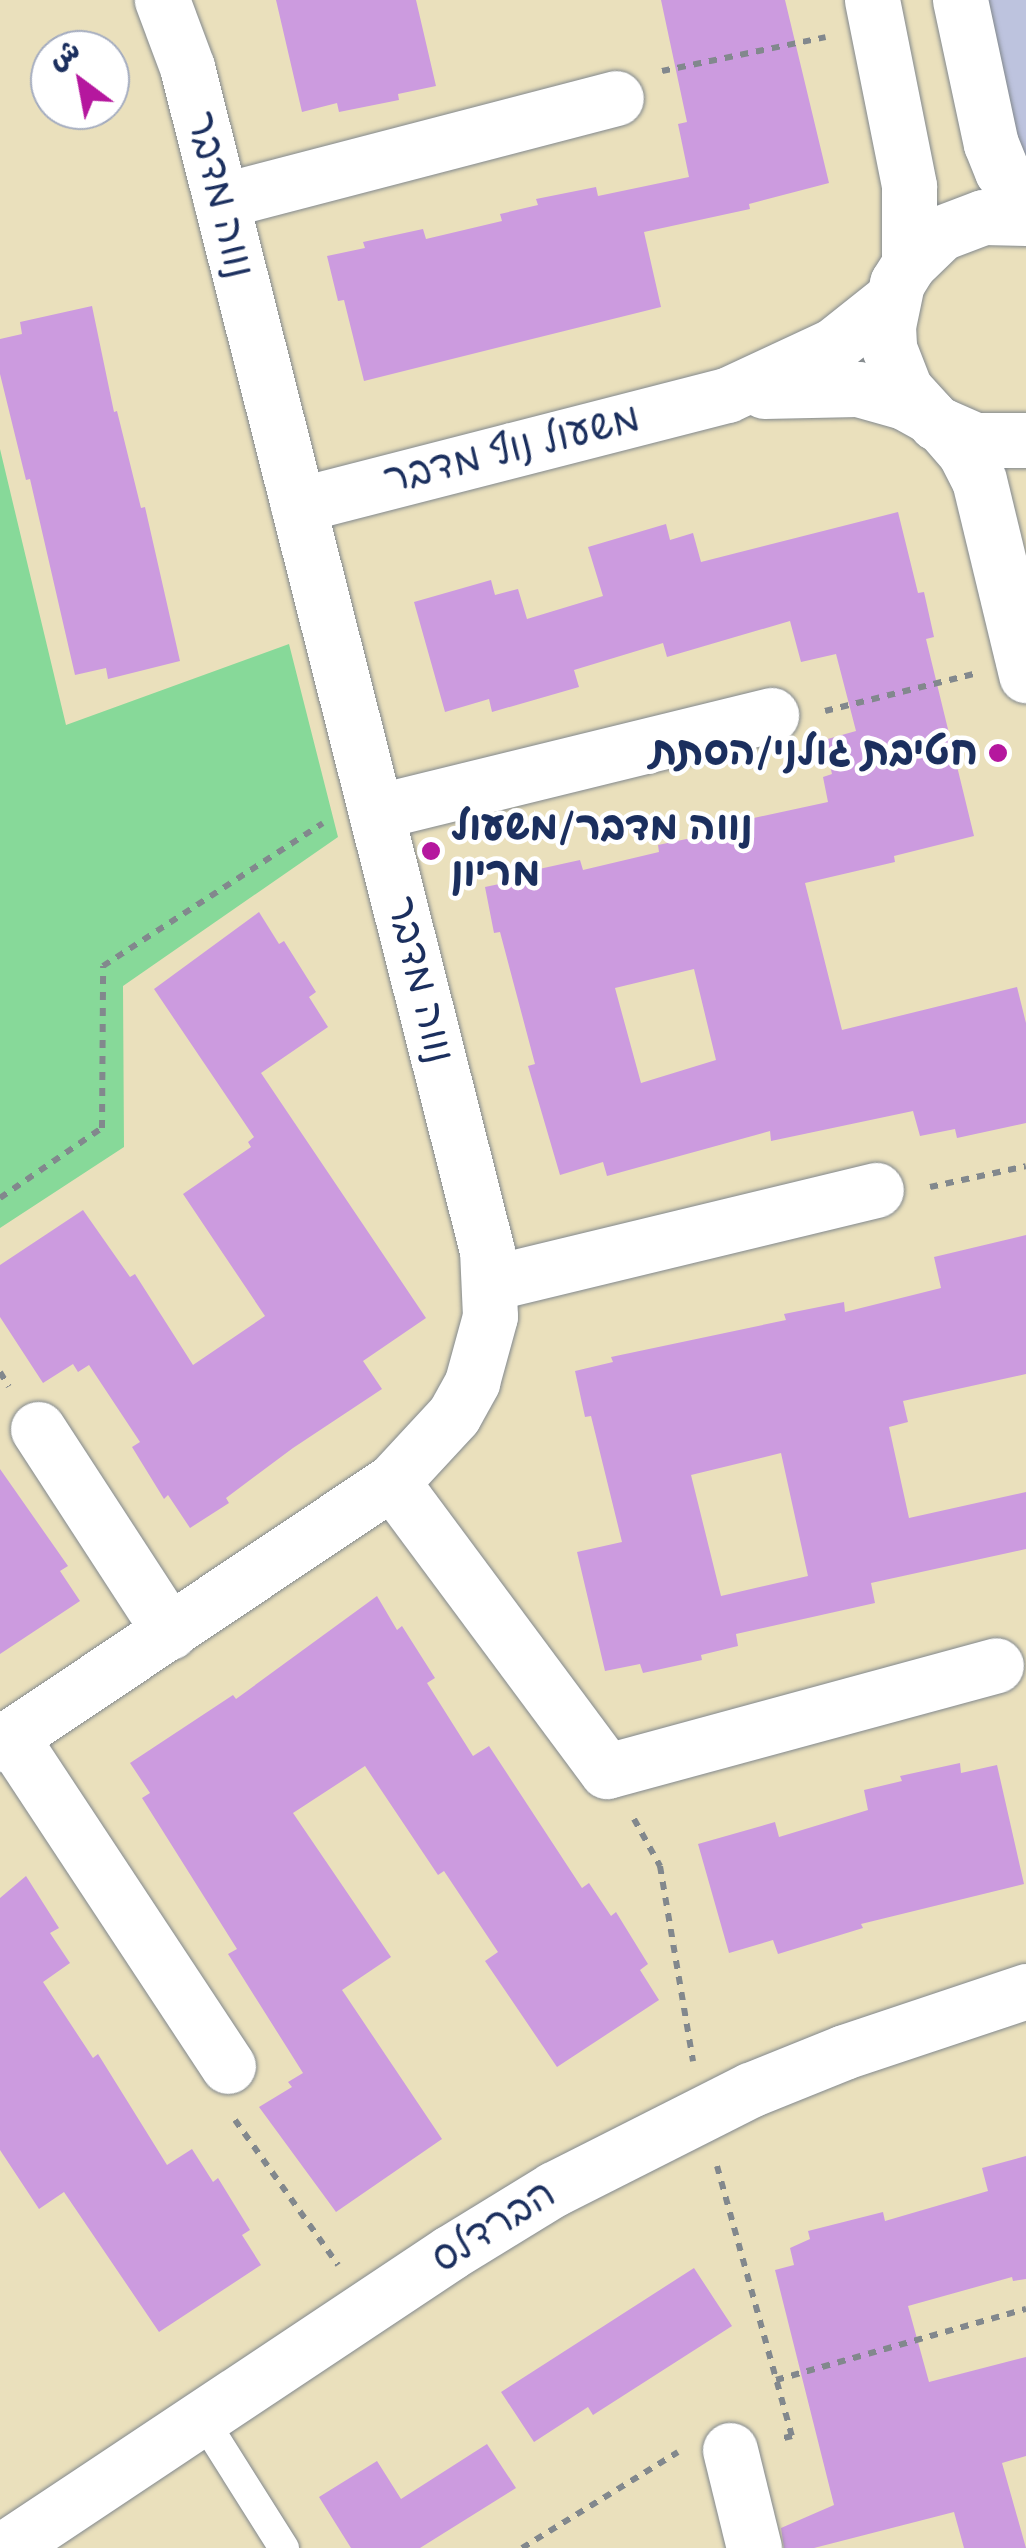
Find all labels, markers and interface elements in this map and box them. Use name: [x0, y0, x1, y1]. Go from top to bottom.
north arrow: [30, 30, 130, 130]
text: ش: [42, 32, 88, 80]
street label: נווה מדבר: [175, 107, 263, 283]
street label: משעול נוף מדבר: [379, 395, 645, 505]
place label: חטיבת גולני/הסתת: [650, 729, 978, 777]
marker: חטיבת גולני/הסתת: [987, 742, 1009, 764]
place label: נווה מדבר/משעול מריון: [451, 804, 753, 898]
marker: נווה מדבר/משעול מריון: [420, 840, 442, 862]
street label: נווה מדבר: [375, 892, 463, 1068]
street label: הברדלס: [423, 2170, 565, 2284]

